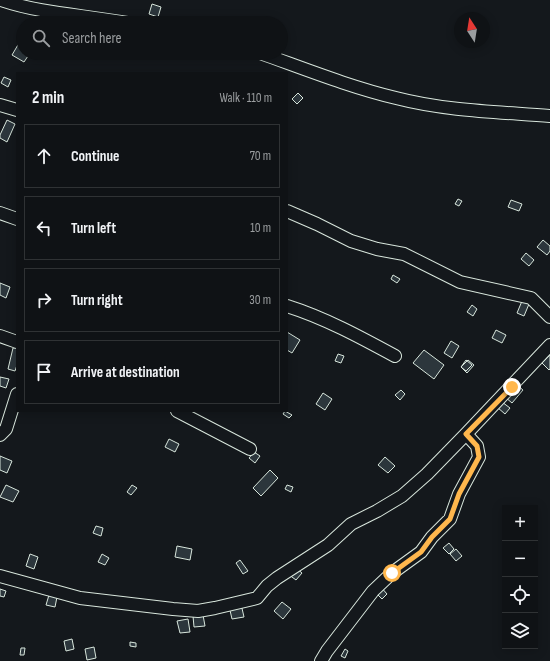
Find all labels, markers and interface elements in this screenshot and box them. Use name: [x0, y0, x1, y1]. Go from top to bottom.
north arrow: [454, 12, 490, 48]
search box: [16, 16, 288, 60]
icon: search: [30, 27, 52, 49]
text: Search here: [62, 29, 122, 48]
text: 2 min: [32, 88, 64, 108]
text: Walk · 110 m: [219, 90, 272, 106]
icon: ahead: [33, 145, 55, 167]
text: Continue: [71, 147, 120, 166]
text: 70 m: [250, 148, 271, 164]
icon: left: [33, 217, 55, 239]
text: Turn left: [71, 219, 116, 238]
text: 10 m: [250, 220, 271, 236]
icon: right: [33, 289, 55, 311]
text: Turn right: [71, 291, 123, 310]
text: 30 m: [249, 292, 271, 308]
icon: arrive: [33, 361, 55, 383]
text: Arrive at destination: [71, 363, 180, 382]
route end: [503, 378, 521, 396]
map controls: [502, 505, 538, 649]
button: +: [502, 505, 538, 541]
button: −: [502, 541, 538, 577]
route start: [383, 564, 401, 582]
button: locate: [502, 577, 538, 613]
button: layers: [502, 613, 538, 649]

